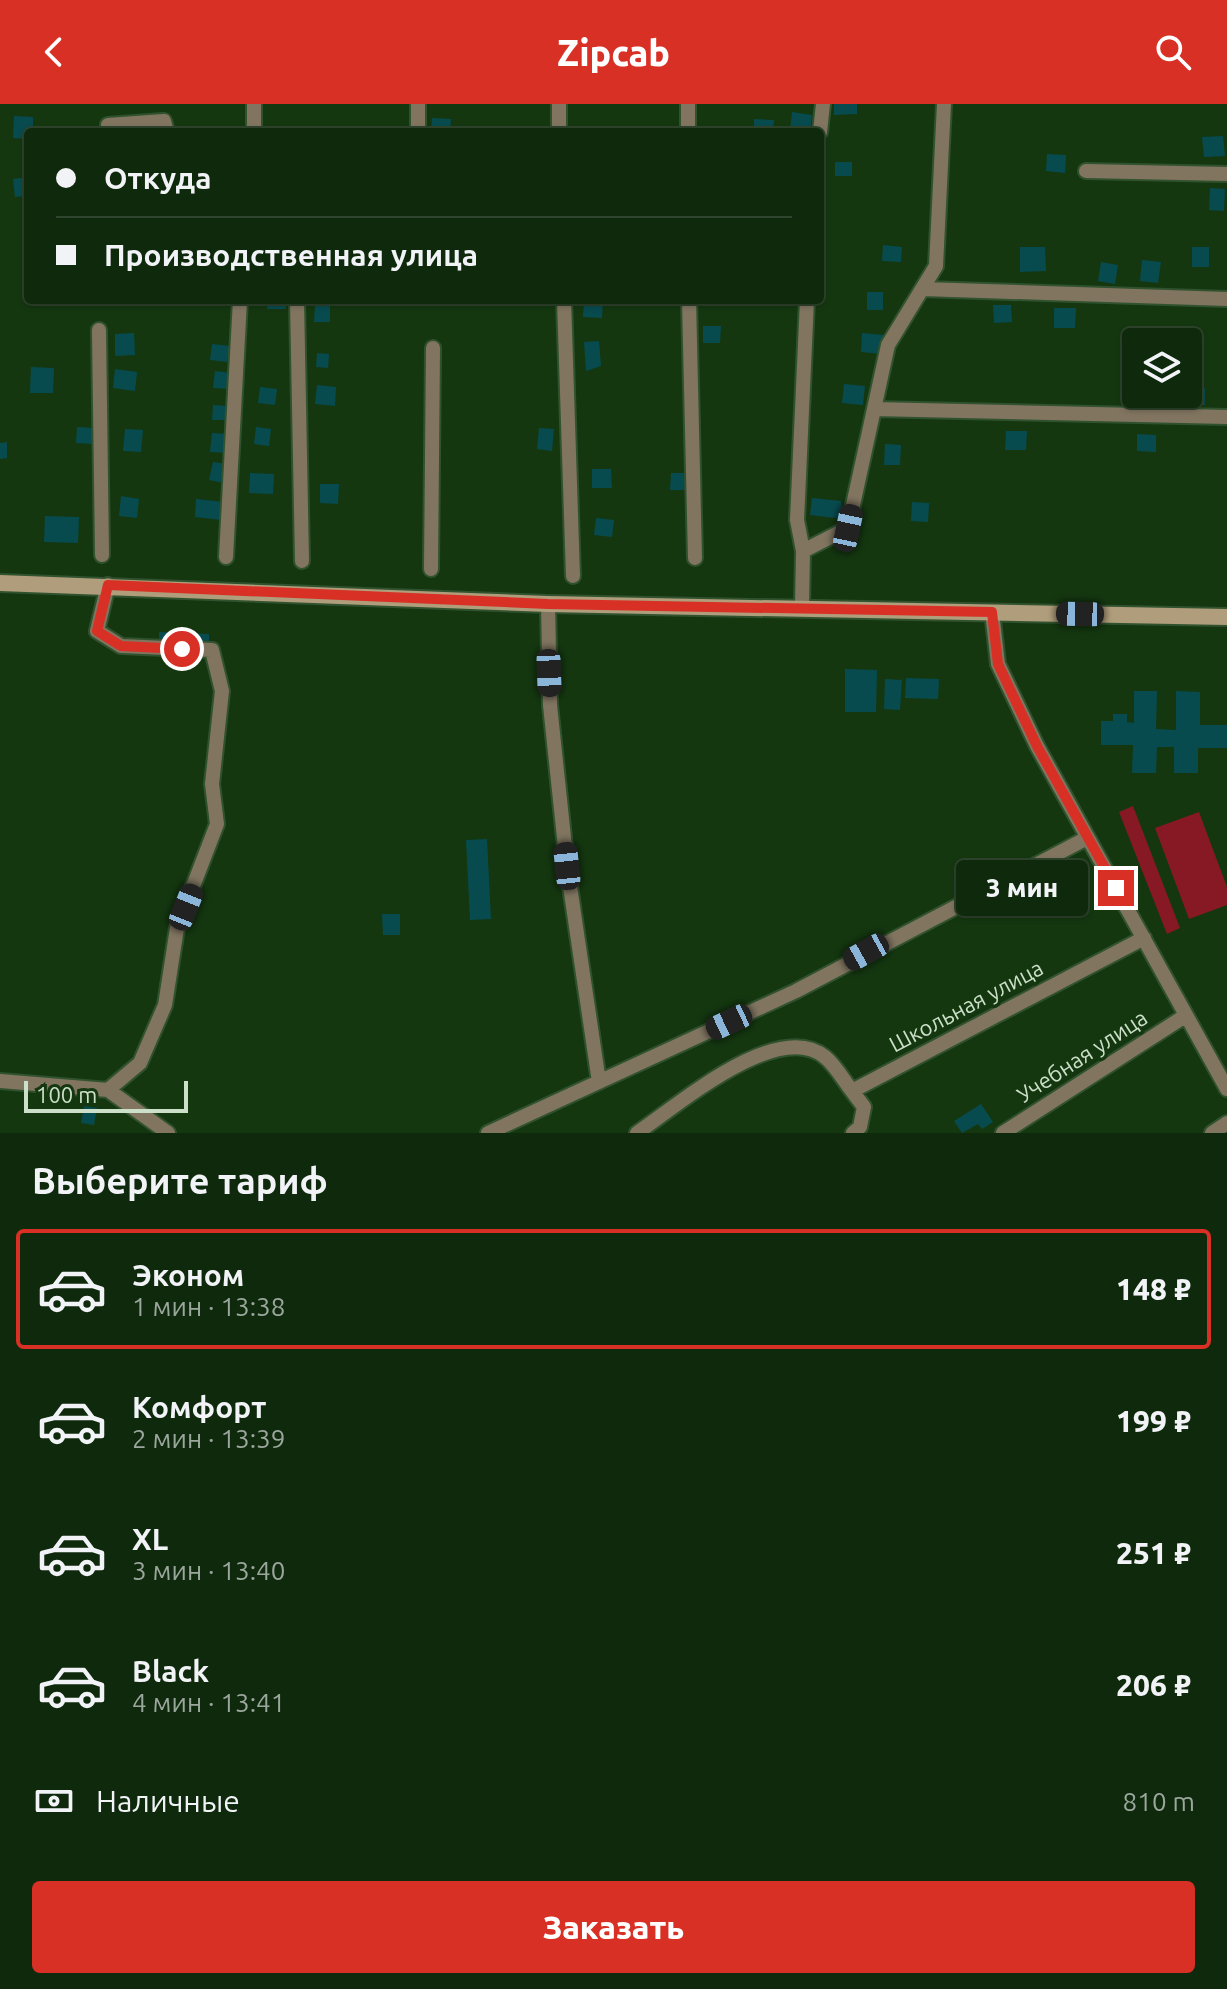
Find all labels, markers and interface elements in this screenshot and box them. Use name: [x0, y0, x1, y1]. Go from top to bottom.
icon: back: [32, 30, 76, 74]
icon: search: [1151, 30, 1195, 74]
text: Zipcab: [557, 32, 670, 73]
text: Откуда: [104, 161, 212, 195]
text: Производственная улица: [104, 238, 478, 272]
map controls: [1122, 328, 1202, 408]
button: layers: [1122, 328, 1202, 408]
car: [831, 502, 865, 554]
car: [1056, 602, 1104, 626]
route start: [164, 631, 200, 667]
car: [536, 649, 562, 697]
car: [553, 841, 581, 891]
callout: 3 мин: [956, 860, 1088, 916]
route end: [1098, 870, 1134, 906]
text: 3 мин: [986, 873, 1058, 902]
car: [166, 880, 206, 934]
car: [839, 930, 893, 974]
street label: Школьная улица: [885, 954, 1047, 1057]
car: [702, 1001, 756, 1043]
street label: Учебная улица: [1012, 1004, 1152, 1107]
scale bar: [24, 1077, 188, 1113]
text: 100 m: [36, 1082, 97, 1107]
text: Выберите тариф: [32, 1160, 328, 1201]
icon: car: [36, 1253, 108, 1325]
text: Эконом: [132, 1258, 244, 1292]
text: 148 ₽: [1116, 1272, 1191, 1306]
text: 1 мин · 13:38: [132, 1292, 285, 1321]
icon: car: [36, 1385, 108, 1457]
text: Комфорт: [132, 1390, 266, 1424]
text: 199 ₽: [1116, 1404, 1191, 1438]
text: 2 мин · 13:39: [132, 1424, 285, 1453]
icon: car: [36, 1517, 108, 1589]
text: XL: [132, 1522, 168, 1556]
text: 251 ₽: [1116, 1536, 1191, 1570]
text: 3 мин · 13:40: [132, 1556, 285, 1585]
icon: car: [36, 1649, 108, 1721]
text: Black: [132, 1654, 209, 1688]
text: 206 ₽: [1116, 1668, 1191, 1702]
text: 4 мин · 13:41: [132, 1688, 285, 1717]
icon: cash: [32, 1779, 76, 1823]
text: Наличные: [96, 1784, 240, 1818]
text: 810 m: [1123, 1787, 1195, 1816]
button: Заказать: [32, 1881, 1195, 1973]

